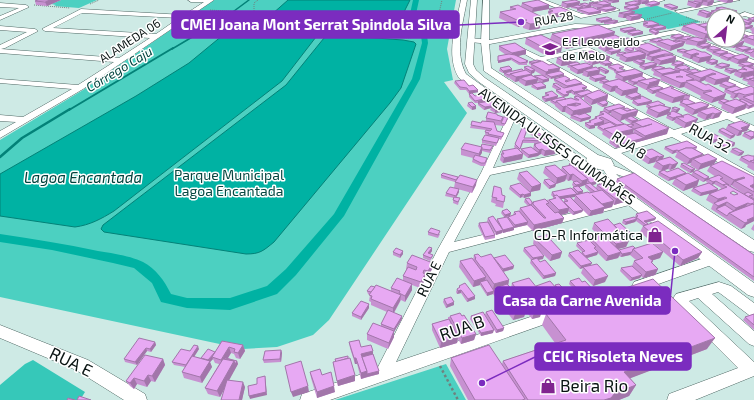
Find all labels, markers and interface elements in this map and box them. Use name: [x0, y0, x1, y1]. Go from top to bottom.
street label: RUA 28: [533, 8, 574, 28]
north arrow: [706, 8, 746, 48]
callout: CMEI Joana Mont Serrat Spindola Silva: [172, 11, 459, 38]
text: N: [724, 11, 738, 26]
street label: ALAMEDA 06: [96, 15, 163, 65]
text: CMEI Joana Mont Serrat Spindola Silva: [180, 15, 452, 33]
place label: E.E Leovegildo de Melo: [562, 34, 640, 62]
school or university icon: E.E Leovegildo de Melo: [541, 40, 559, 58]
water label: Córrego Caju: [83, 43, 155, 95]
street label: AVENIDA ULISSES GUIMARÃES: [476, 83, 639, 208]
street label: RUA 32: [686, 119, 734, 156]
street label: RUA 8: [609, 127, 650, 162]
park label: Parque Municipal Lagoa Encantada: [174, 166, 285, 199]
water label: Lagoa Encantada: [24, 168, 142, 186]
place label: CD-R Informática: [534, 226, 643, 243]
shop icon: CD-R Informática: [646, 226, 664, 244]
street label: RUA E: [413, 258, 444, 299]
callout: Casa da Carne Avenida: [495, 287, 670, 314]
text: Casa da Carne Avenida: [503, 291, 661, 309]
street label: RUA B: [437, 310, 487, 344]
street label: RUA E: [47, 342, 96, 380]
callout: CEIC Risoleta Neves: [535, 343, 691, 370]
text: CEIC Risoleta Neves: [543, 347, 683, 365]
place label: Beira Rio: [560, 375, 628, 395]
shop icon: Beira Rio: [539, 377, 557, 395]

